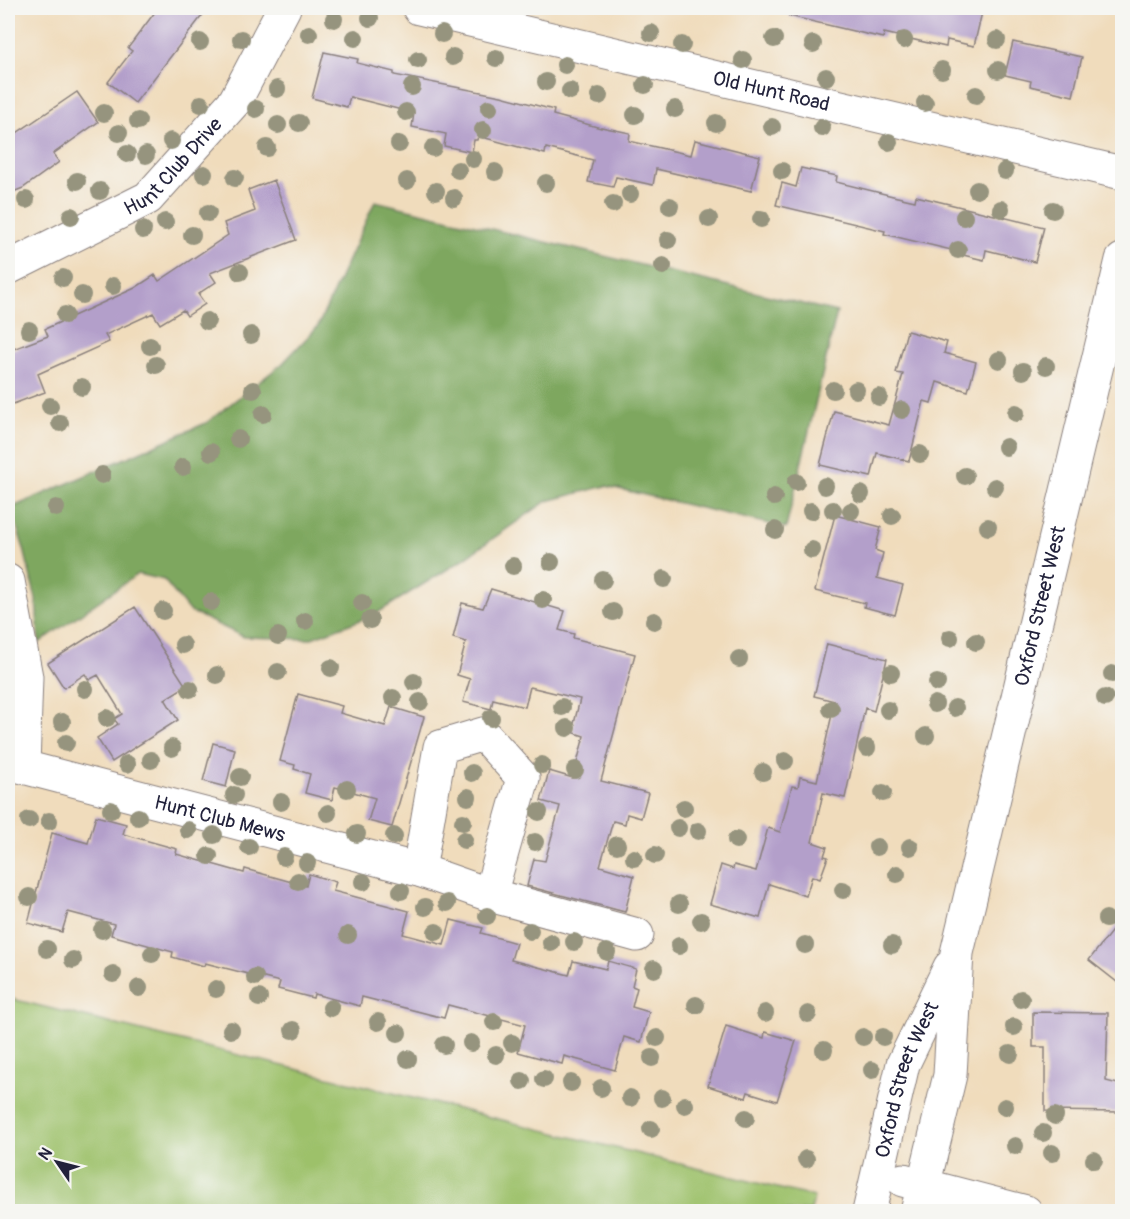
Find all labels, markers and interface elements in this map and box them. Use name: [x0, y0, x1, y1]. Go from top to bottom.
street label: Old Hunt Road: [710, 65, 832, 117]
street label: Hunt Club Drive: [120, 112, 228, 221]
street label: Oxford Street West: [1009, 522, 1072, 689]
street label: Hunt Club Mews: [152, 790, 288, 848]
street label: Oxford Street West: [870, 997, 945, 1160]
north arrow: [27, 1132, 87, 1192]
text: N: [34, 1144, 57, 1164]

